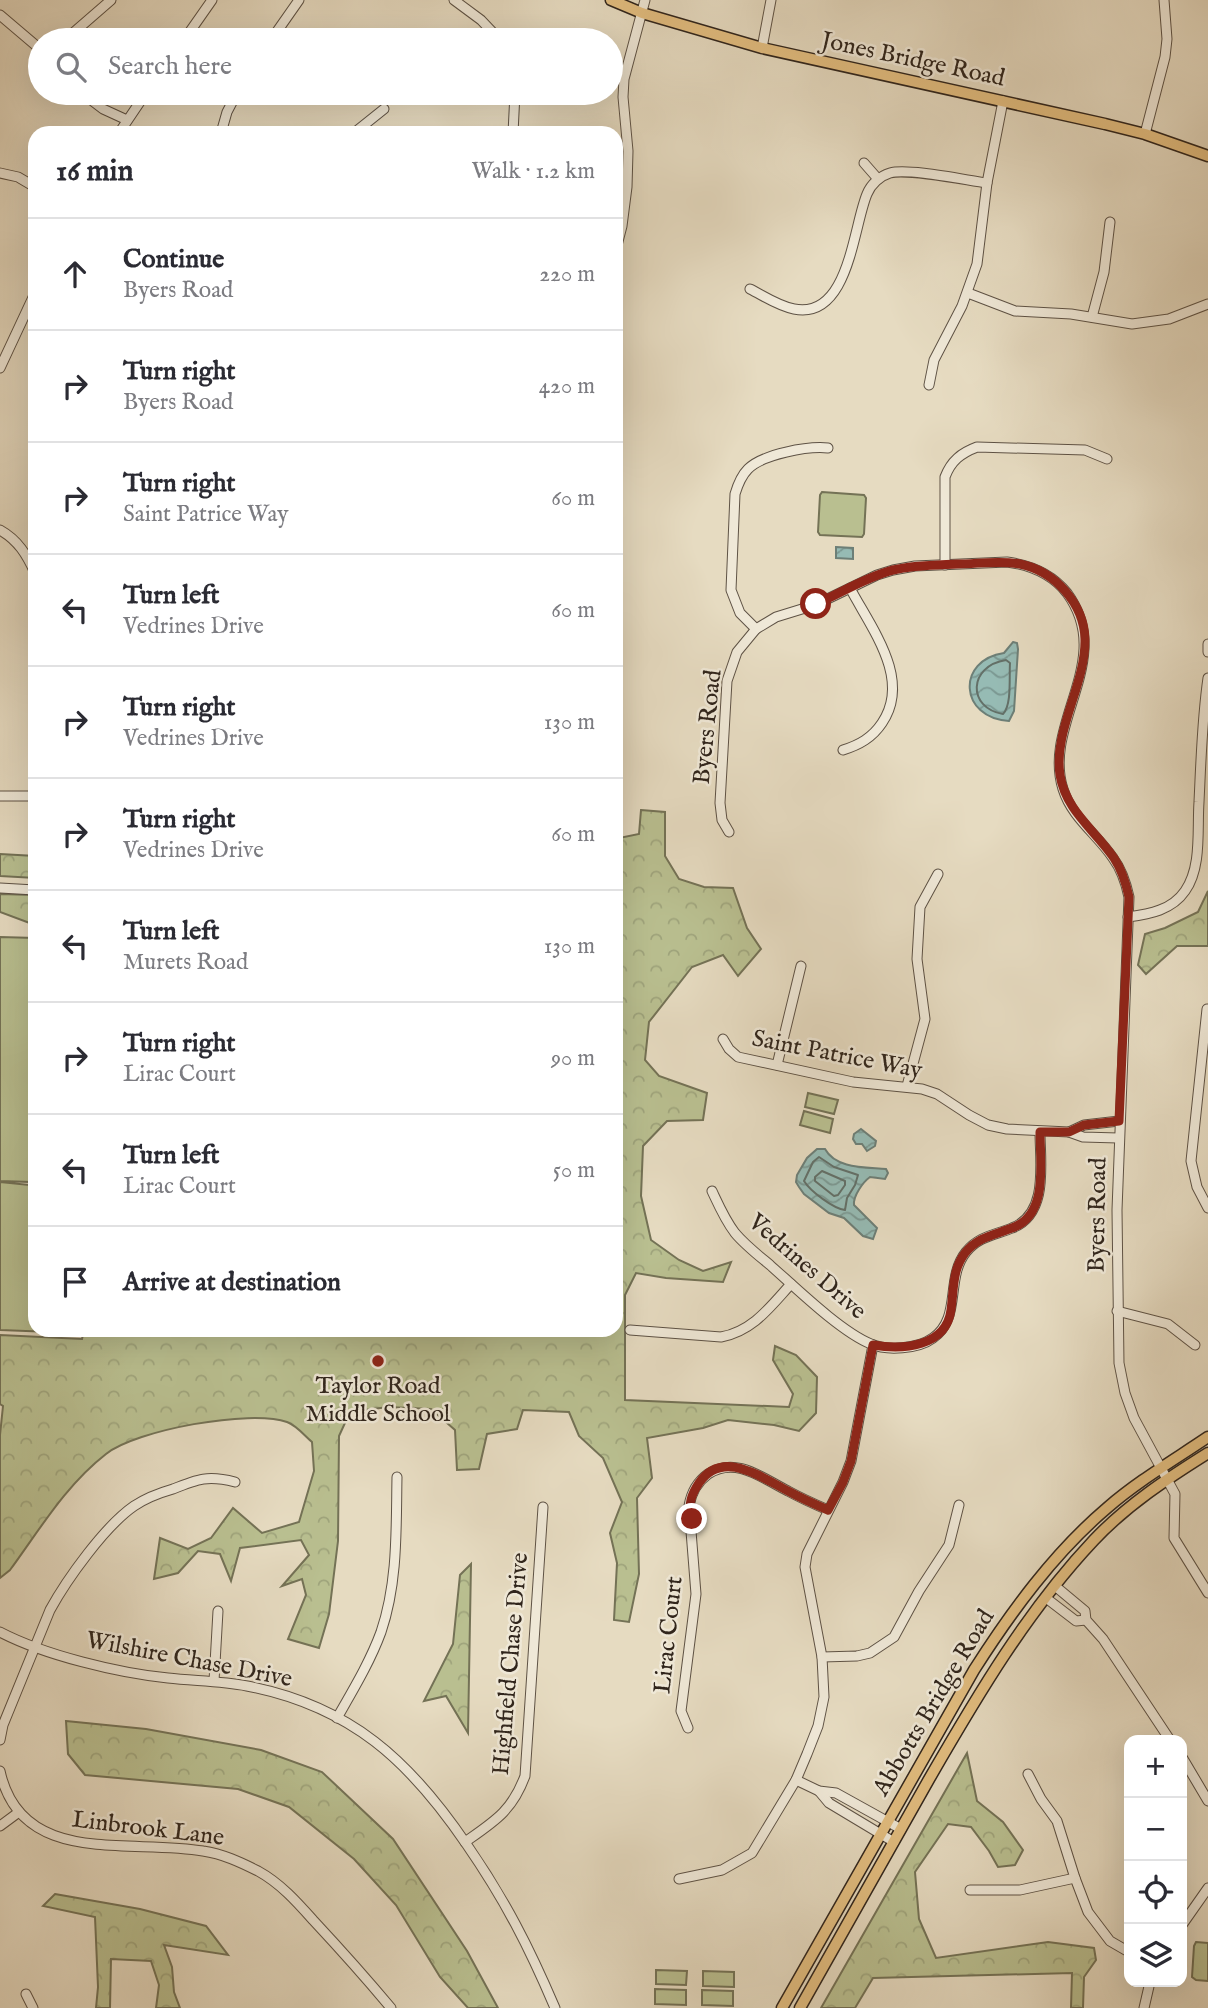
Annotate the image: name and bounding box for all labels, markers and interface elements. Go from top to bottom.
street label: Jones Bridge Road [815,25,1008,95]
search box [28,28,623,105]
icon: search [52,48,90,86]
text: Search here [108,50,232,83]
text: 16 min [56,153,134,191]
text: Walk · 1.2 km [471,157,595,186]
text: Continue [123,243,224,276]
icon: ahead [56,255,94,293]
text: 220 m [539,260,595,289]
text: Byers Road [123,276,233,305]
text: Turn right [123,355,236,388]
icon: right [56,367,94,405]
text: 420 m [539,372,595,401]
text: Byers Road [123,388,233,417]
text: Turn right [123,467,236,500]
icon: right [56,479,94,517]
text: 60 m [551,484,595,513]
text: Saint Patrice Way [123,500,288,529]
text: Turn left [123,579,220,612]
route start [800,588,831,619]
icon: left [56,591,94,629]
text: 60 m [551,596,595,625]
text: Vedrines Drive [123,612,264,641]
street label: Byers Road [687,668,729,786]
text: Turn right [123,691,236,724]
icon: right [56,703,94,741]
text: 130 m [544,708,595,737]
text: Vedrines Drive [123,724,264,753]
text: Turn right [123,803,236,836]
icon: right [56,815,94,853]
text: 60 m [551,820,595,849]
text: Vedrines Drive [123,836,264,865]
text: Turn left [123,915,220,948]
icon: left [56,927,94,965]
text: 130 m [544,932,595,961]
text: Murets Road [123,948,248,977]
street label: Saint Patrice Way [749,1023,925,1087]
text: Turn right [123,1027,236,1060]
icon: right [56,1039,94,1077]
text: 90 m [551,1044,595,1073]
text: Lirac Court [123,1060,236,1089]
text: Turn left [123,1139,220,1172]
icon: left [56,1151,94,1189]
text: 50 m [553,1156,595,1185]
street label: Byers Road [1081,1157,1115,1273]
text: Lirac Court [123,1172,236,1201]
street label: Vedrines Drive [741,1206,873,1327]
icon: arrive [56,1263,94,1301]
text: Arrive at destination [123,1266,341,1299]
marker: Taylor Road Middle School [370,1353,386,1369]
place label: Taylor Road Middle School [306,1371,451,1430]
route end [676,1503,707,1534]
street label: Highfield Chase Drive [486,1551,536,1777]
street label: Lirac Court [647,1575,691,1695]
street label: Abbotts Bridge Road [866,1604,1002,1803]
street label: Wilshire Chase Drive [83,1625,295,1695]
map controls [1124,1735,1187,1987]
button: + [1124,1735,1187,1798]
button: − [1124,1798,1187,1861]
street label: Linbrook Lane [70,1804,226,1854]
button: locate [1124,1861,1187,1924]
button: layers [1124,1924,1187,1987]

